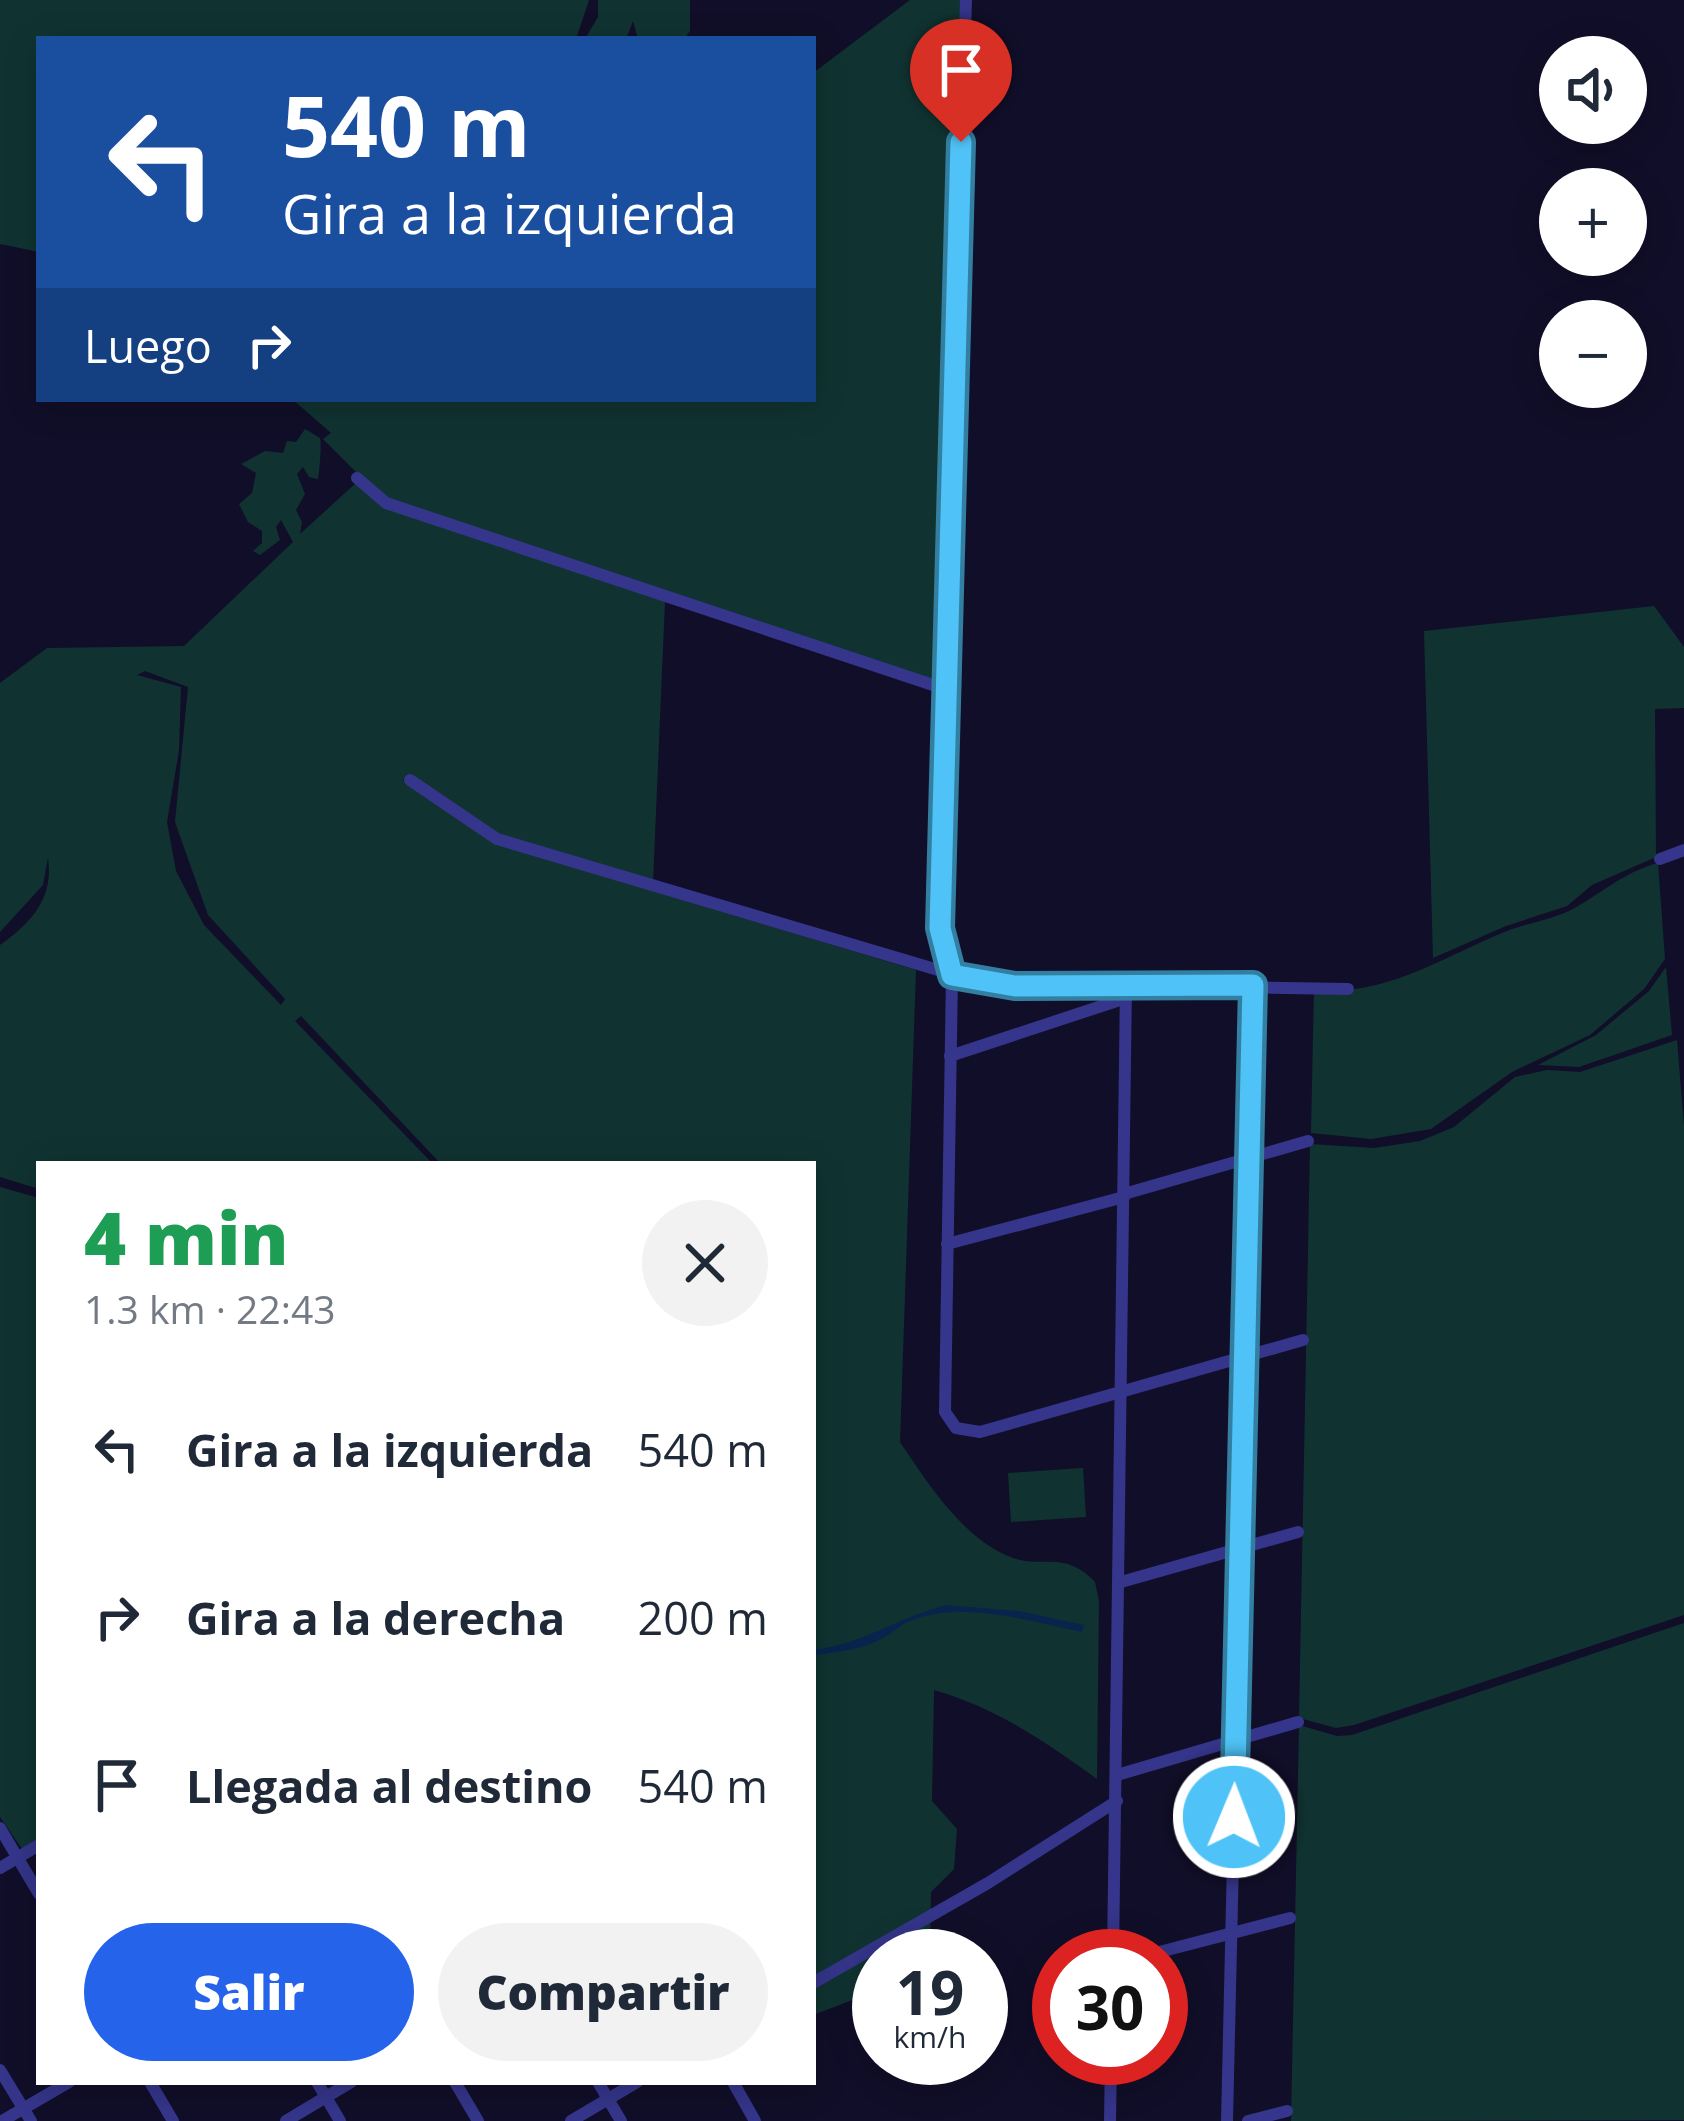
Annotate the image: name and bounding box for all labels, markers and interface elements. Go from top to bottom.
pin [910,19,1012,142]
map controls [1539,36,1647,408]
button: sound [1539,36,1647,144]
icon: arrive [928,37,994,103]
text: 540 m [282,67,530,182]
icon: left [84,84,240,240]
button: + [1539,168,1647,276]
text: Gira a la izquierda [282,176,737,250]
button: − [1539,300,1647,408]
icon: right [236,312,302,378]
text: Luego [84,315,212,376]
text: 4 min [84,1188,289,1286]
button: close [642,1200,768,1326]
text: 1.3 km · 22:43 [84,1282,336,1335]
icon: left [84,1416,150,1482]
text: Gira a la izquierda [186,1419,593,1480]
text: 540 m [637,1419,768,1480]
icon: right [84,1584,150,1650]
text: Gira a la derecha [186,1587,565,1648]
text: 200 m [637,1587,768,1648]
icon: arrive [84,1752,150,1818]
position arrow [1171,1754,1297,1880]
text: Llegada al destino [186,1755,592,1816]
text: 540 m [637,1755,768,1816]
button: Salir [84,1923,414,2061]
button: Compartir [438,1923,768,2061]
speed limit sign: 30 [1032,1929,1188,2085]
text: 19 [896,1951,964,2033]
text: km/h [894,2016,966,2057]

